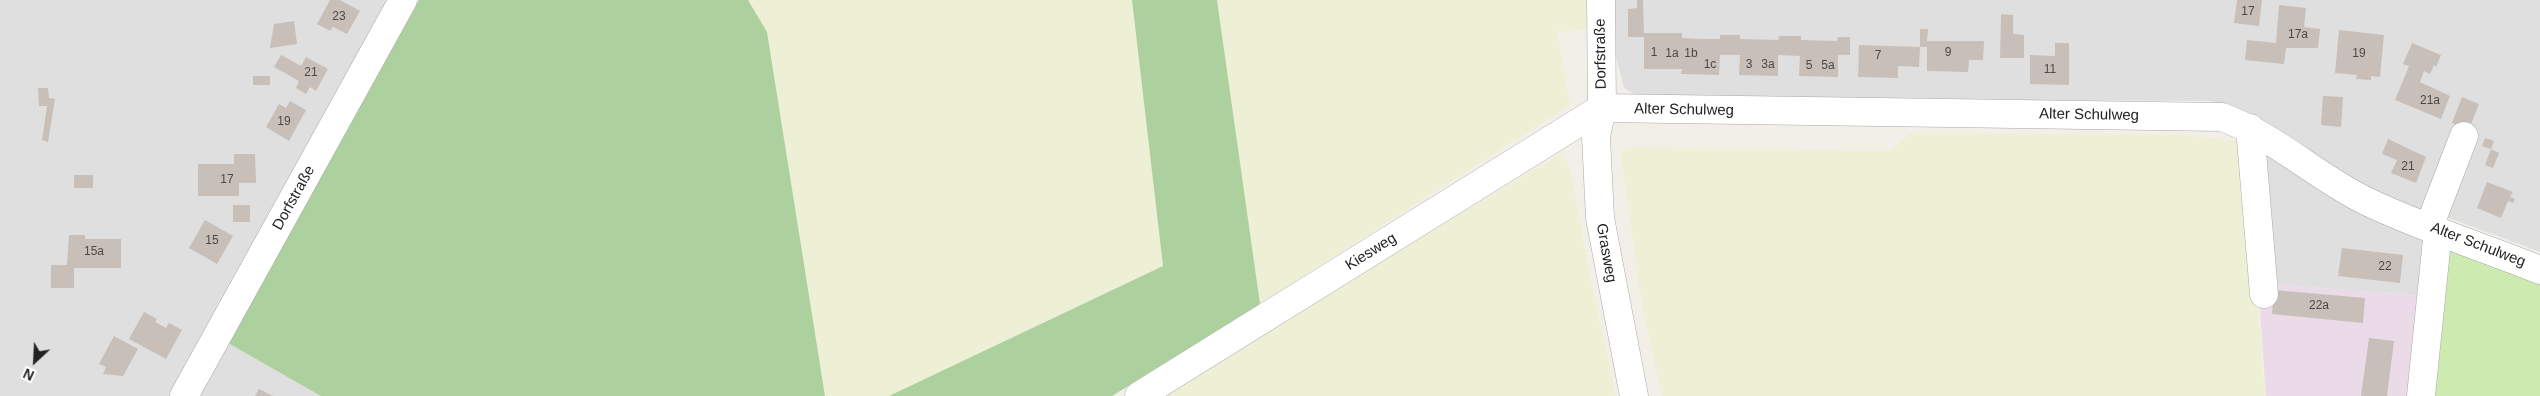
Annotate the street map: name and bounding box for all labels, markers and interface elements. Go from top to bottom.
house number: 17 [2241,5,2255,19]
house number: 23 [332,10,346,24]
street label: Dorfstraße [1591,18,1611,90]
house number: 17a [2288,28,2308,42]
house number: 1 [1651,46,1657,60]
house number: 9 [1945,46,1951,60]
house number: 1a [1665,47,1679,61]
house number: 1b [1684,47,1698,61]
house number: 19 [2352,47,2366,61]
house number: 7 [1875,49,1881,63]
house number: 1c [1704,58,1716,72]
house number: 3 [1746,58,1752,72]
house number: 3a [1761,58,1775,72]
house number: 5 [1806,59,1812,73]
house number: 5a [1821,59,1835,73]
house number: 11 [2044,63,2056,77]
house number: 21 [304,66,318,80]
house number: 21a [2420,94,2440,108]
street label: Alter Schulweg [1634,100,1734,120]
street label: Alter Schulweg [2039,105,2139,125]
house number: 19 [277,115,291,129]
house number: 21 [2401,160,2415,174]
street label: Dorfstraße [269,163,319,233]
house number: 17 [220,173,234,187]
street label: Alter Schulweg [2428,219,2528,271]
street label: Grasweg [1592,222,1620,284]
street label: Kiesweg [1342,229,1400,275]
house number: 15 [205,234,219,248]
house number: 15a [84,245,104,259]
house number: 22 [2378,260,2392,274]
house number: 22a [2309,299,2329,313]
north arrow [10,336,60,386]
text: N [21,365,37,384]

